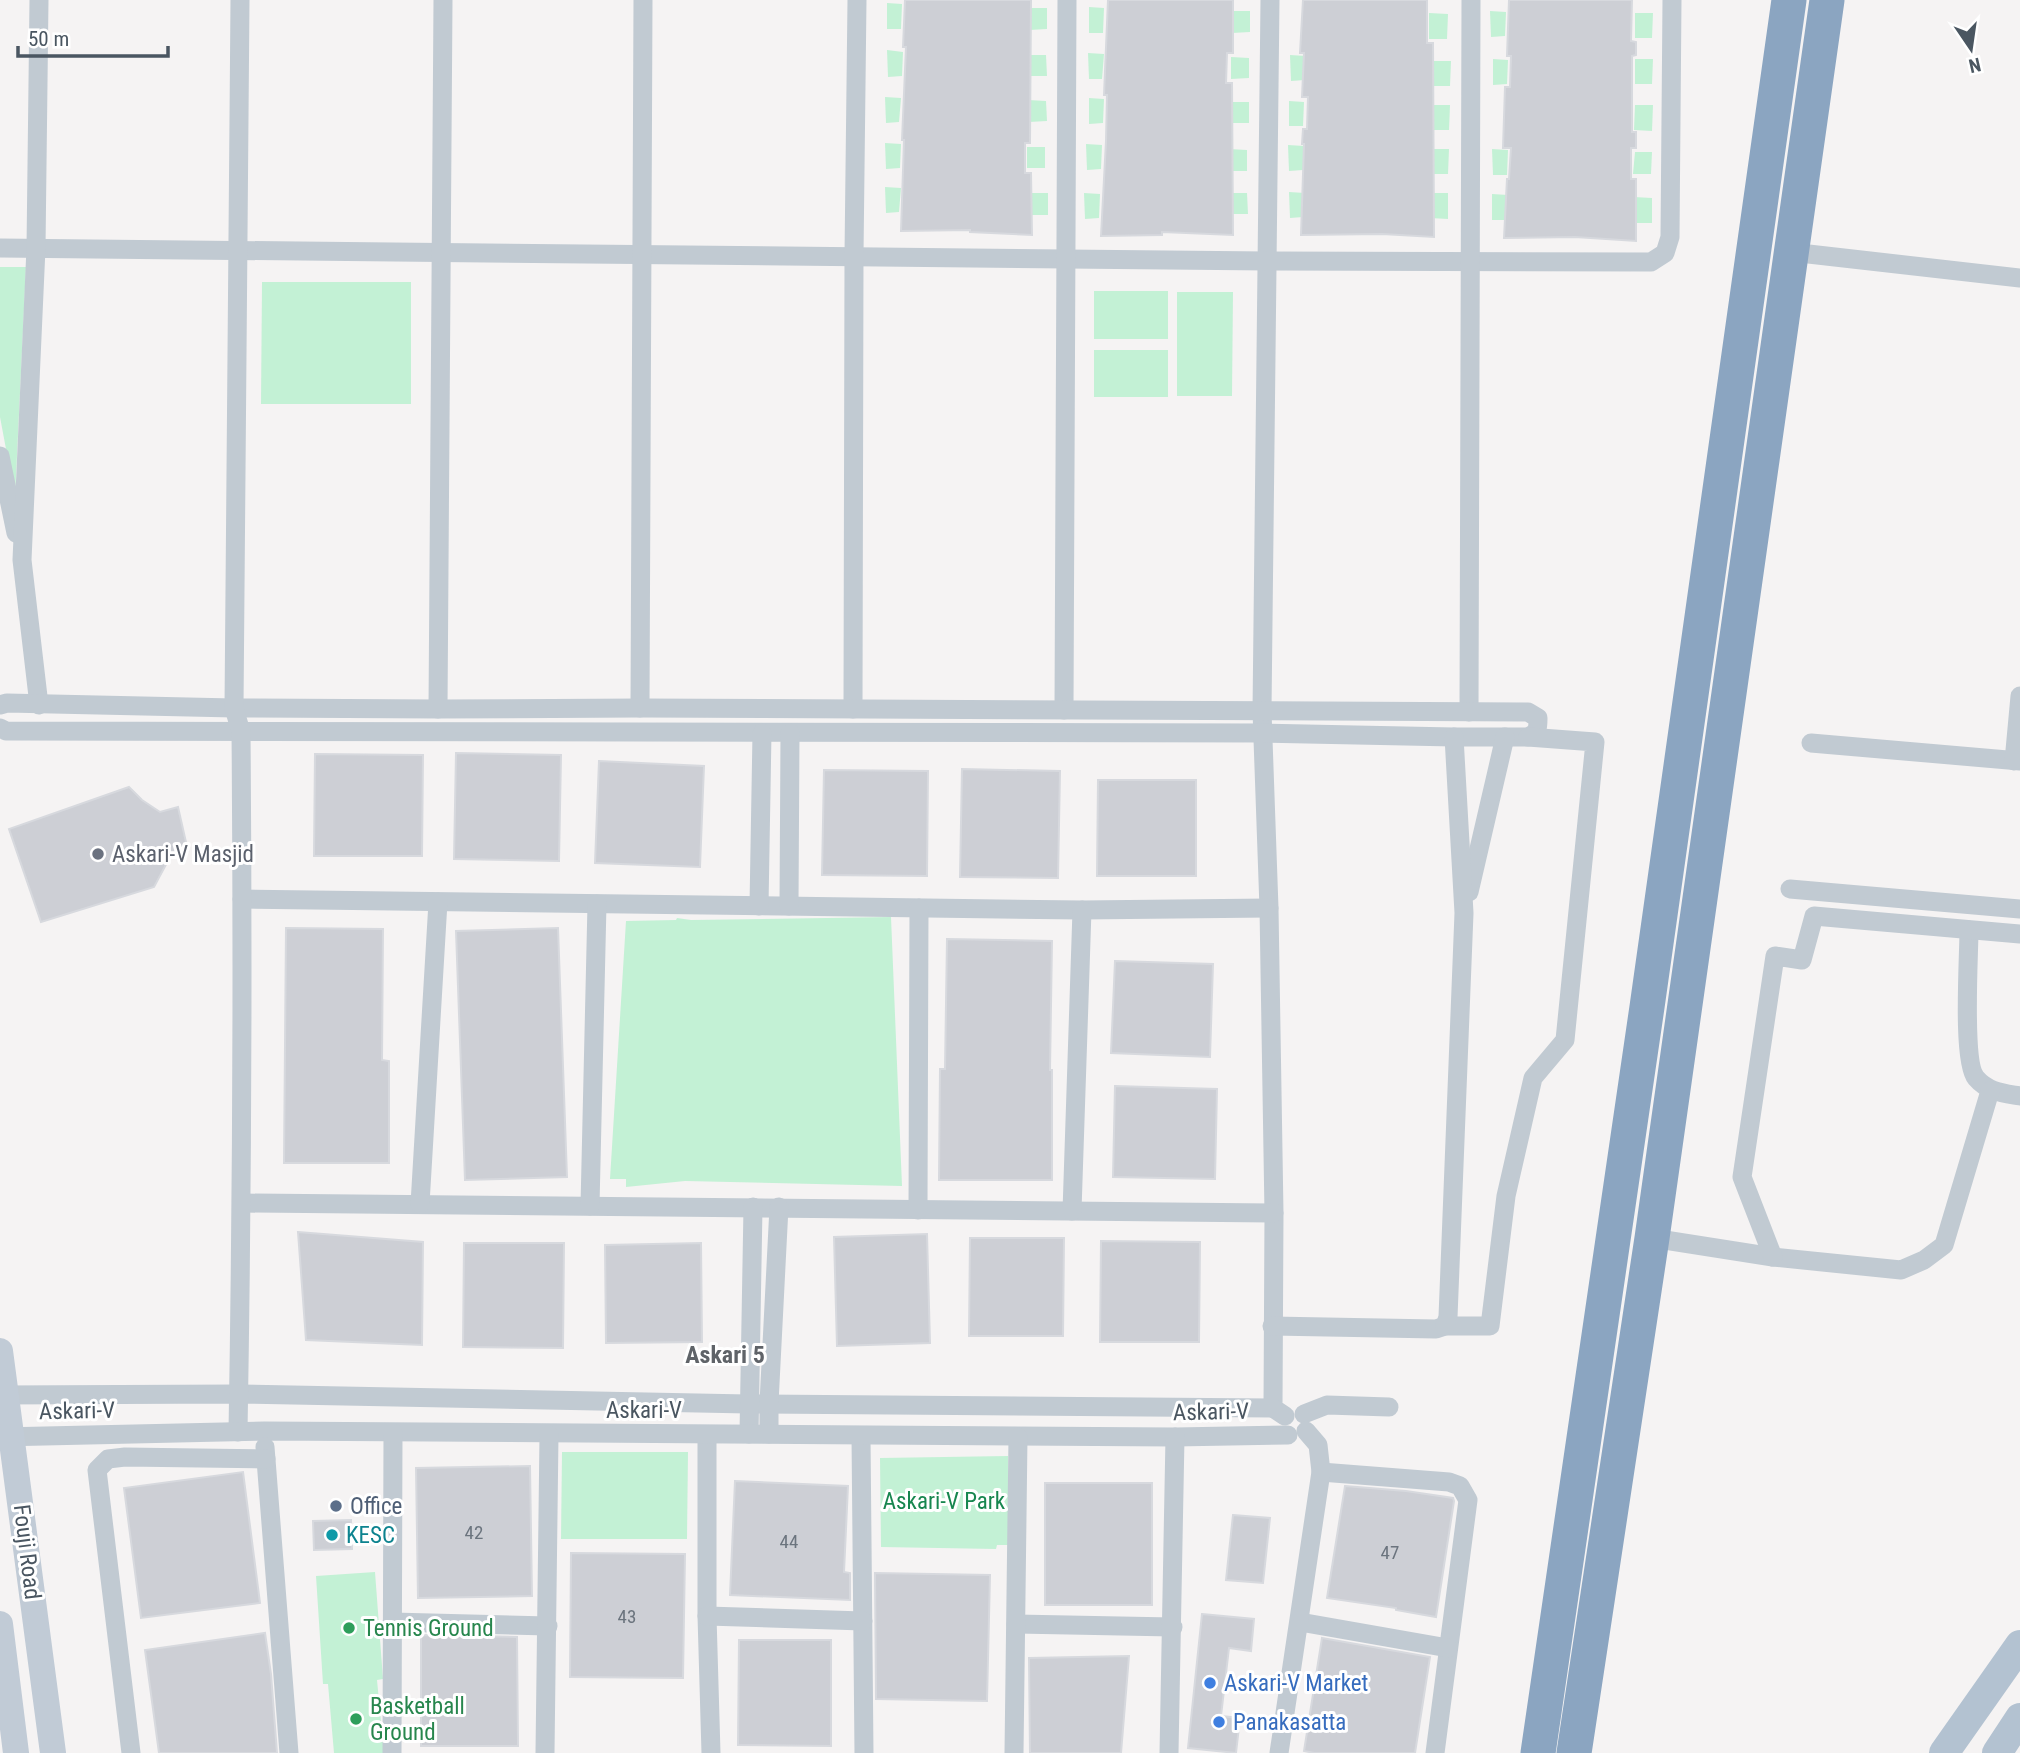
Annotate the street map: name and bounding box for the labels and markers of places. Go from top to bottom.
place label: Askari-V Masjid [112,841,254,868]
marker: Askari-V Masjid [90,846,106,862]
place label: Office [350,1493,402,1520]
marker: Office [328,1498,344,1514]
place label: KESC [346,1522,395,1549]
marker: KESC [324,1527,340,1543]
place label: Tennis Ground [363,1615,494,1642]
marker: Tennis Ground [341,1620,357,1636]
place label: Askari-V Market [1224,1670,1368,1697]
marker: Askari-V Market [1202,1675,1218,1691]
place label: Basketball Ground [370,1693,465,1746]
place label: Panakasatta [1233,1709,1346,1736]
marker: Basketball Ground [348,1711,364,1727]
marker: Panakasatta [1211,1714,1227,1730]

